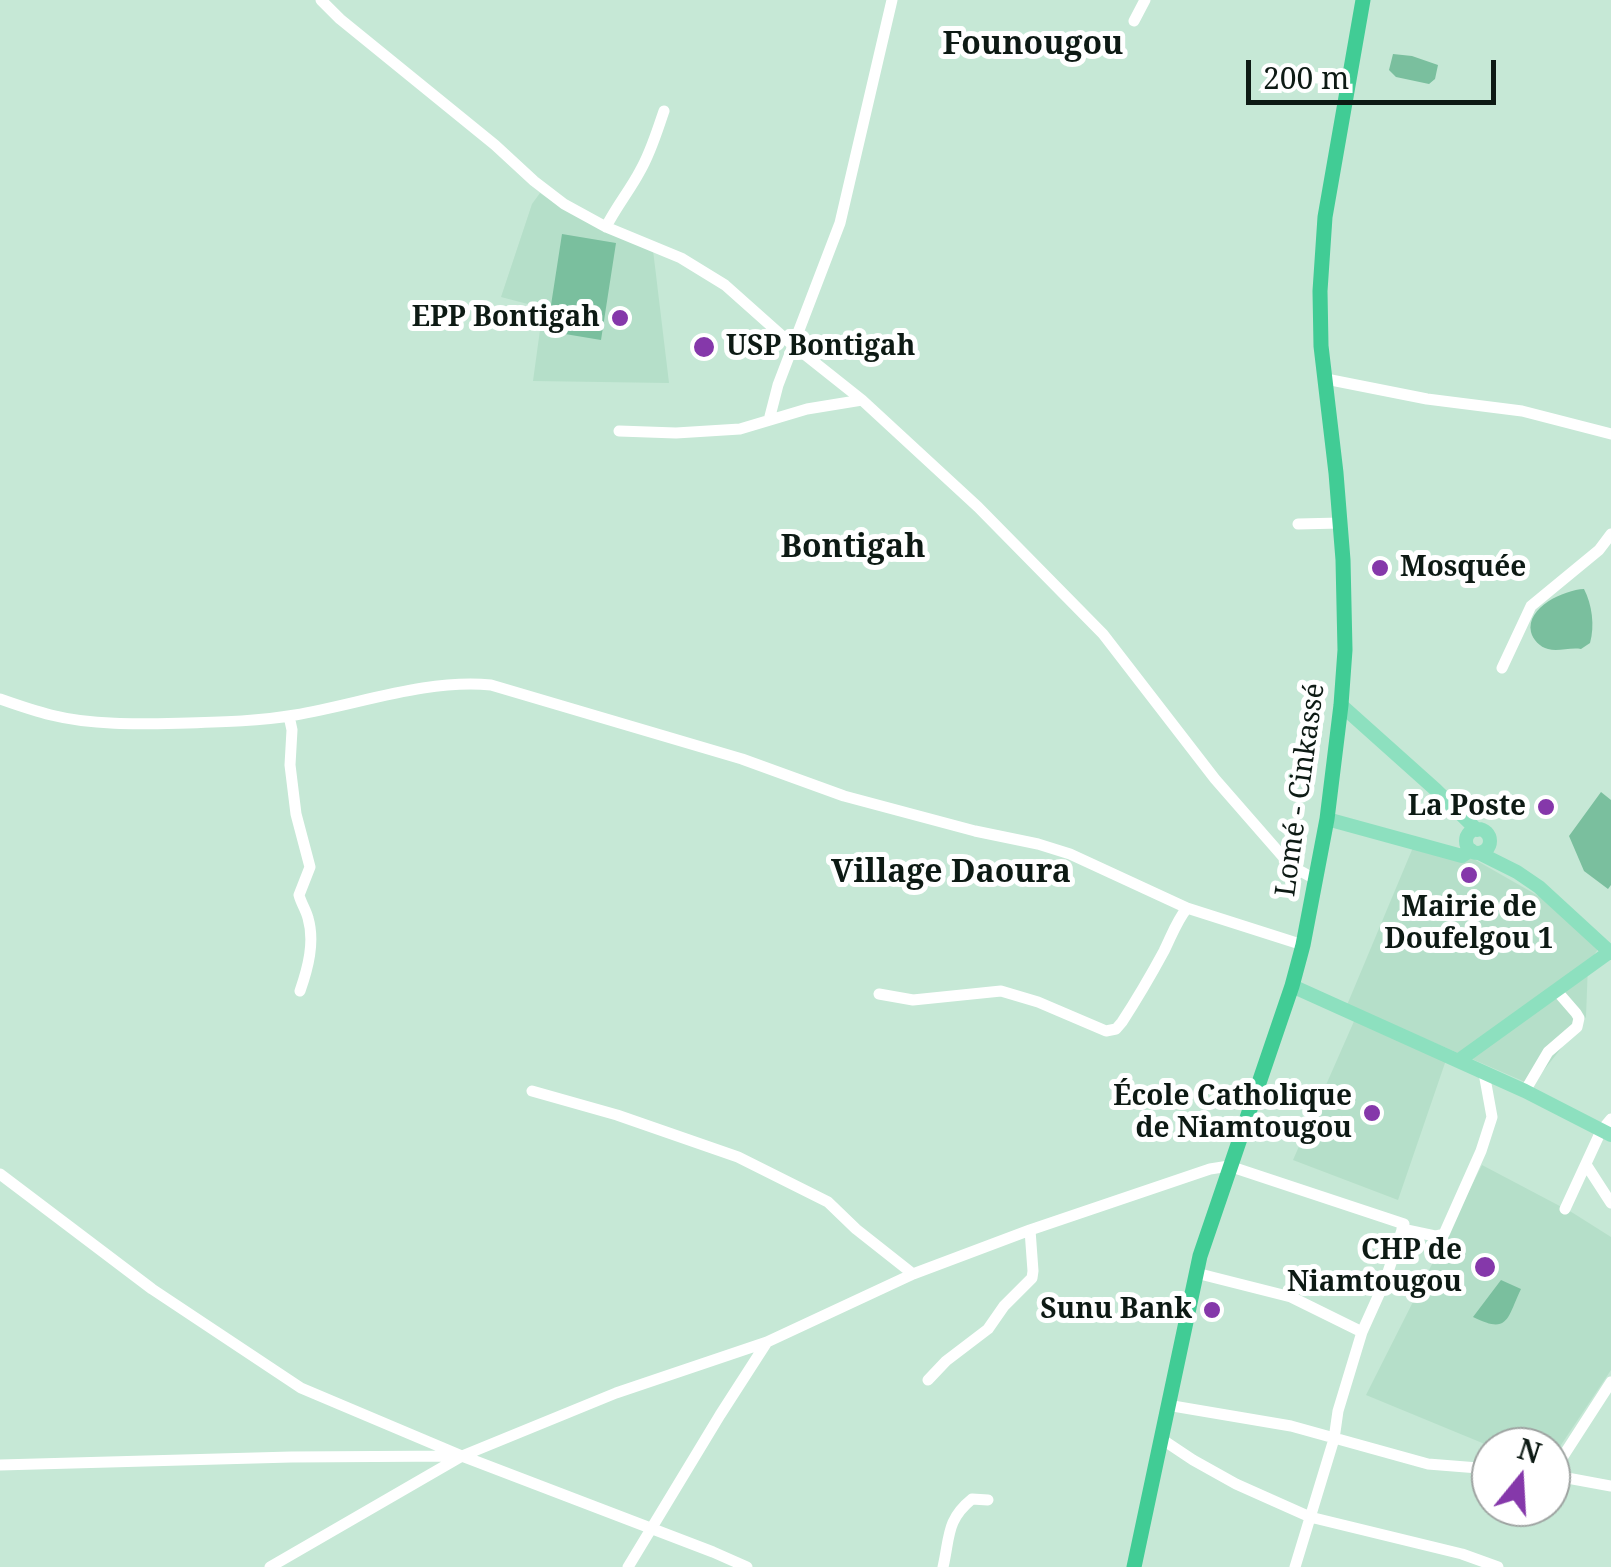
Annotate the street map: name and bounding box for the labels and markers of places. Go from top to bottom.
place label: EPP Bontigah [412,301,600,335]
marker: EPP Bontigah [609,307,631,329]
place label: USP Bontigah [726,330,915,364]
marker: USP Bontigah [691,334,717,360]
place label: Mosquée [1400,551,1526,585]
marker: Mosquée [1369,557,1391,579]
place label: La Poste [1408,790,1526,824]
marker: La Poste [1535,796,1557,818]
marker: Mairie de Doufelgou 1 [1458,864,1480,886]
place label: Mairie de Doufelgou 1 [1384,891,1554,957]
place label: École Catholique de Niamtougou [1113,1080,1352,1146]
marker: École Catholique de Niamtougou [1361,1102,1383,1124]
place label: CHP de Niamtougou [1287,1234,1462,1300]
marker: CHP de Niamtougou [1472,1254,1498,1280]
place label: Sunu Bank [1040,1293,1192,1327]
marker: Sunu Bank [1201,1299,1223,1321]

